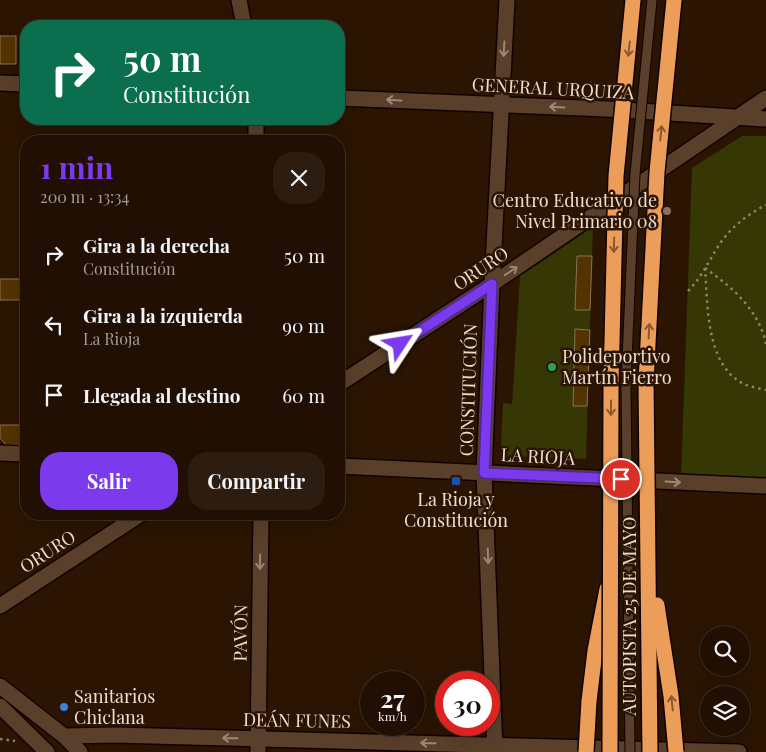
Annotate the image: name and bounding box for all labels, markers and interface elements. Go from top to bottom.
text: 50 m [123,34,201,81]
icon: right [40,40,105,105]
one-way arrow [500,40,509,56]
one-way arrow [624,40,633,56]
street label: GENERAL URQUIZA [471,72,636,104]
text: Constitución [123,79,250,109]
one-way arrow [387,95,403,105]
one-way arrow [549,103,565,112]
one-way arrow [656,126,666,142]
text: 1 min [40,147,114,187]
button: close [273,152,325,204]
text: 200 m · 13:34 [40,186,130,207]
place label: Centro Educativo de Nivel Primario 08 [493,188,657,233]
marker: Centro Educativo de Nivel Primario 08 [661,205,673,217]
text: Gira a la derecha [83,232,230,258]
one-way arrow [609,237,619,253]
icon: right [40,241,68,269]
street label: ORURO [448,241,513,295]
text: 50 m [284,242,325,268]
text: Constitución [83,258,176,279]
one-way arrow [504,266,518,276]
text: Gira a la izquierda [83,302,243,328]
icon: left [40,311,68,339]
text: 90 m [282,312,325,338]
position arrow [373,317,425,369]
street label: CONSTITUCIÓN [454,323,482,457]
one-way arrow [644,323,653,339]
text: La Rioja [83,328,140,349]
place label: Polideportivo Martín Fierro [562,344,672,389]
marker: Polideportivo Martín Fierro [546,361,558,373]
icon: arrive [40,381,68,409]
text: Llegada al destino [83,382,241,408]
text: 60 m [282,382,325,408]
one-way arrow [606,400,616,416]
street label: LA RIOJA [500,442,576,470]
button: Salir [40,452,178,510]
button: Compartir [188,452,325,510]
pin [600,458,642,500]
icon: arrive [607,465,635,493]
marker: La Rioja y Constitución [450,475,462,487]
one-way arrow [665,477,681,486]
place label: La Rioja y Constitución [404,487,508,532]
street label: AUTOPISTA 25 DE MAYO [617,517,641,716]
street label: ORURO [15,524,80,578]
one-way arrow [483,548,492,564]
one-way arrow [255,554,265,570]
street label: PAVÓN [228,604,253,662]
map controls [700,626,750,736]
button: search [700,626,750,676]
speed limit sign: 30 [435,671,500,736]
text: 27 [380,681,405,714]
place label: Sanitarios Chiclana [74,684,155,729]
button: layers [700,686,750,736]
one-way arrow [667,696,676,712]
marker: Sanitarios Chiclana [58,701,70,713]
street label: DEÁN FUNES [243,707,351,733]
text: km/h [378,708,407,724]
one-way arrow [222,733,238,743]
one-way arrow [420,738,436,748]

